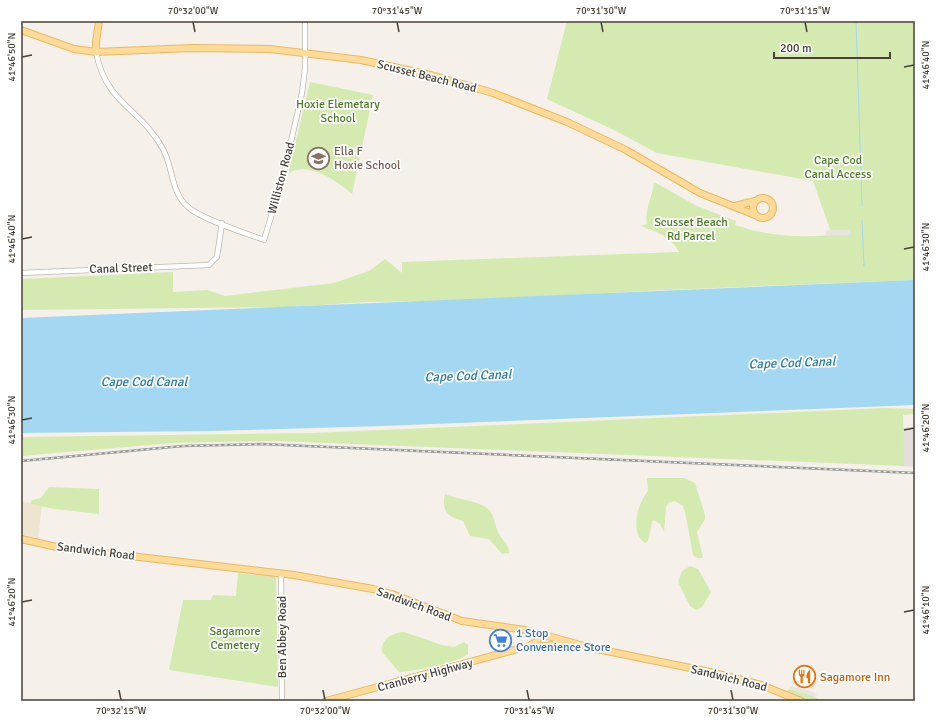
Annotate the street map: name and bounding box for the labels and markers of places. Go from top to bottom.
place label: Ella F Hoxie School [334,144,401,173]
school or university icon: Ella F Hoxie School [306,145,332,171]
place label: 1 Stop Convenience Store [516,626,611,655]
supermarket icon: 1 Stop Convenience Store [487,627,513,653]
restaurant icon: Sagamore Inn [791,664,817,690]
place label: Sagamore Inn [820,670,890,685]

